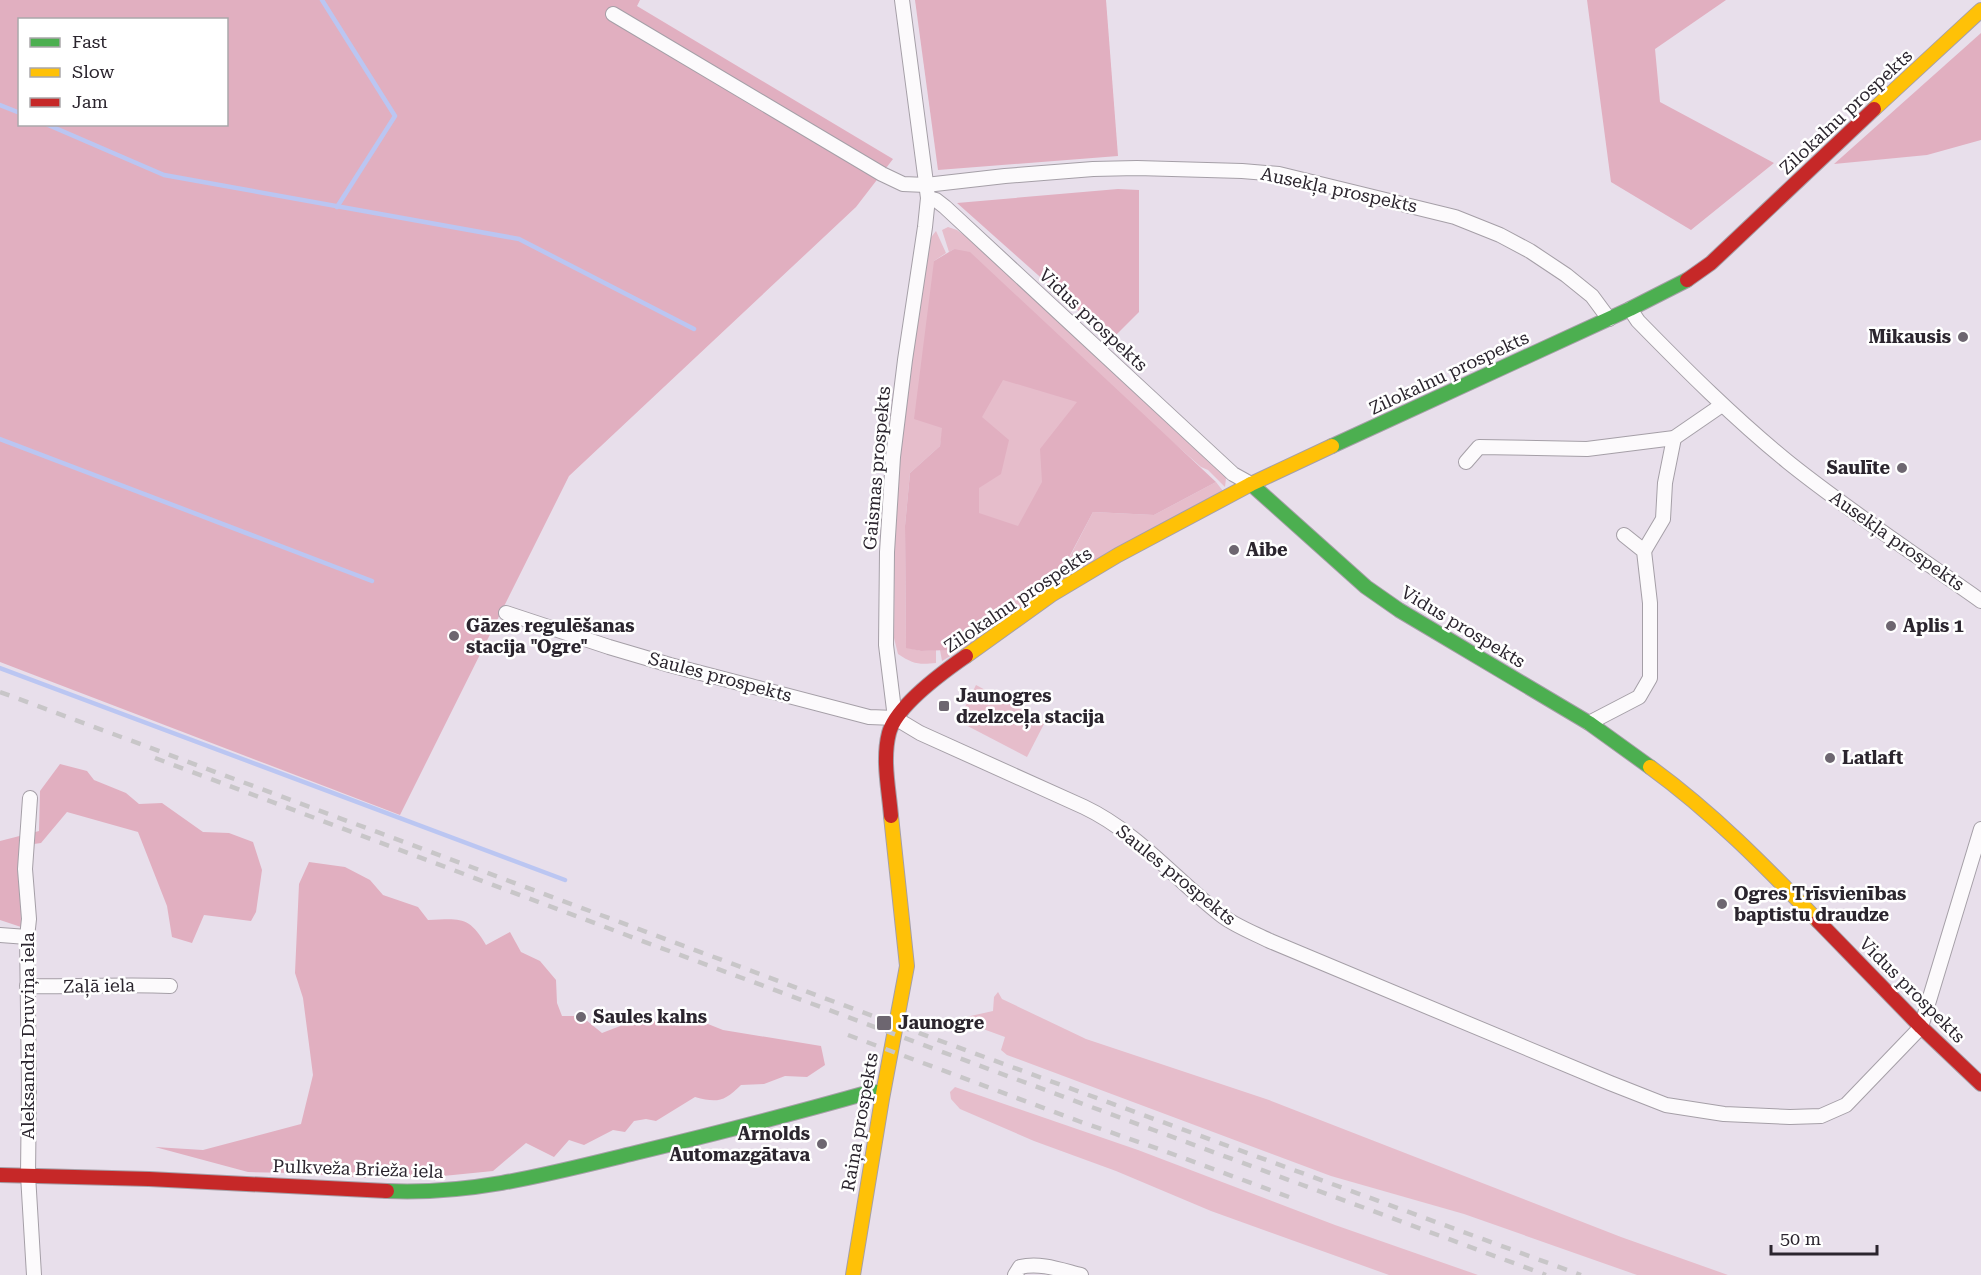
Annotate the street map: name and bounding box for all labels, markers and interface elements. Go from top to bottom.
legend [18,18,228,126]
text: Fast [72,31,107,52]
street label: Zilokalnu prospekts [1775,45,1916,178]
text: Slow [72,61,114,82]
text: Jam [72,91,108,112]
street label: Ausekļa prospekts [1259,163,1419,217]
street label: Vidus prospekts [1035,264,1152,375]
street label: Zilokalnu prospekts [1366,326,1532,419]
place label: Mikausis [1868,326,1951,347]
marker: Mikausis [1956,330,1970,344]
street label: Gaismas prospekts [859,385,894,551]
place label: Saulīte [1826,457,1890,478]
marker: Saulīte [1895,461,1909,475]
street label: Ausekļa prospekts [1825,486,1969,596]
place label: Aibe [1246,539,1288,560]
street label: Zilokalnu prospekts [940,542,1096,657]
marker: Aibe [1227,543,1241,557]
street label: Vidus prospekts [1397,581,1529,672]
place label: Gāzes regulēšanas stacija "Ogre" [466,615,635,657]
place label: Aplis 1 [1903,615,1964,636]
marker: Aplis 1 [1884,619,1898,633]
marker: Gāzes regulēšanas stacija "Ogre" [447,629,461,643]
street label: Saules prospekts [646,647,794,706]
place label: Jaunogres dzelzceļa stacija [956,685,1105,730]
marker: Jaunogres dzelzceļa stacija [937,699,951,713]
place label: Latlaft [1842,747,1903,768]
marker: Latlaft [1823,751,1837,765]
street label: Saules prospekts [1112,820,1240,929]
place label: Ogres Trīsvienības baptistu draudze [1734,883,1906,925]
marker: Ogres Trīsvienības baptistu draudze [1715,897,1729,911]
street label: Aleksandra Druviņa iela [17,932,39,1140]
street label: Vidus prospekts [1855,932,1970,1047]
street label: Zaļā iela [63,974,135,998]
place label: Saules kalns [593,1006,707,1027]
marker: Saules kalns [574,1010,588,1024]
place label: Jaunogre [898,1012,985,1033]
marker: Jaunogre [875,1014,893,1032]
street label: Raiņa prospekts [837,1051,883,1193]
place label: Arnolds Automazgātava [670,1123,810,1165]
marker: Arnolds Automazgātava [815,1137,829,1151]
street label: Pulkveža Brieža iela [272,1155,444,1182]
scale bar [1771,1218,1878,1256]
text: 50 m [1780,1228,1821,1249]

